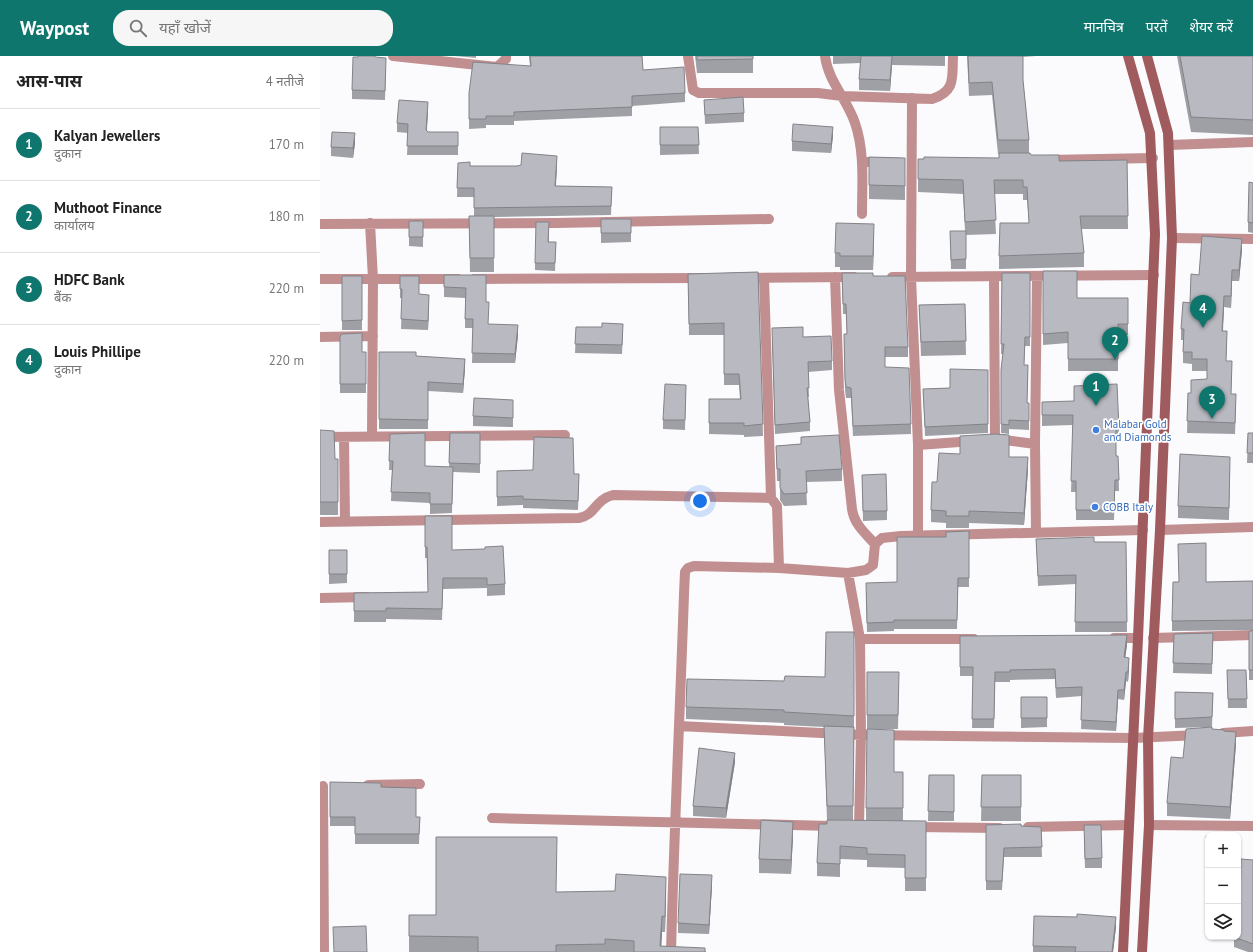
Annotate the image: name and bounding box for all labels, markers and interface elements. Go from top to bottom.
search box [113,10,393,46]
text: Waypost [20,16,89,40]
icon: search [127,17,149,39]
text: यहाँ खोजें [159,18,211,37]
text: मानचित्र [1084,18,1124,36]
text: परतें [1146,18,1167,36]
text: शेयर करें [1189,18,1233,36]
text: आस-पास [16,70,82,92]
text: 4 नतीजे [266,73,304,90]
text: Kalyan Jewellers [54,126,160,145]
text: 1 [25,136,33,153]
text: 170 m [269,136,304,153]
text: दुकान [54,145,81,162]
text: Muthoot Finance [54,198,162,217]
text: 2 [25,208,33,225]
text: 180 m [269,208,304,225]
text: कार्यालय [54,217,95,234]
text: HDFC Bank [54,270,125,289]
text: 3 [25,280,33,297]
text: 220 m [269,280,304,297]
text: बैंक [54,289,71,306]
pin: 4 [1190,295,1216,328]
pin: 2 [1102,327,1128,360]
text: Louis Phillipe [54,342,141,361]
text: 4 [25,352,33,369]
text: 220 m [269,352,304,369]
text: दुकान [54,361,81,378]
pin: 1 [1083,373,1109,406]
pin: 3 [1199,386,1225,419]
place label: Malabar Gold and Diamonds [1104,417,1172,444]
marker: Malabar Gold and Diamonds [1091,425,1101,435]
your location [690,491,710,511]
place label: COBB Italy [1103,500,1154,514]
marker: COBB Italy [1090,502,1100,512]
map controls [1205,832,1241,940]
button: + [1205,832,1241,868]
button: − [1205,868,1241,904]
button: layers [1205,904,1241,940]

